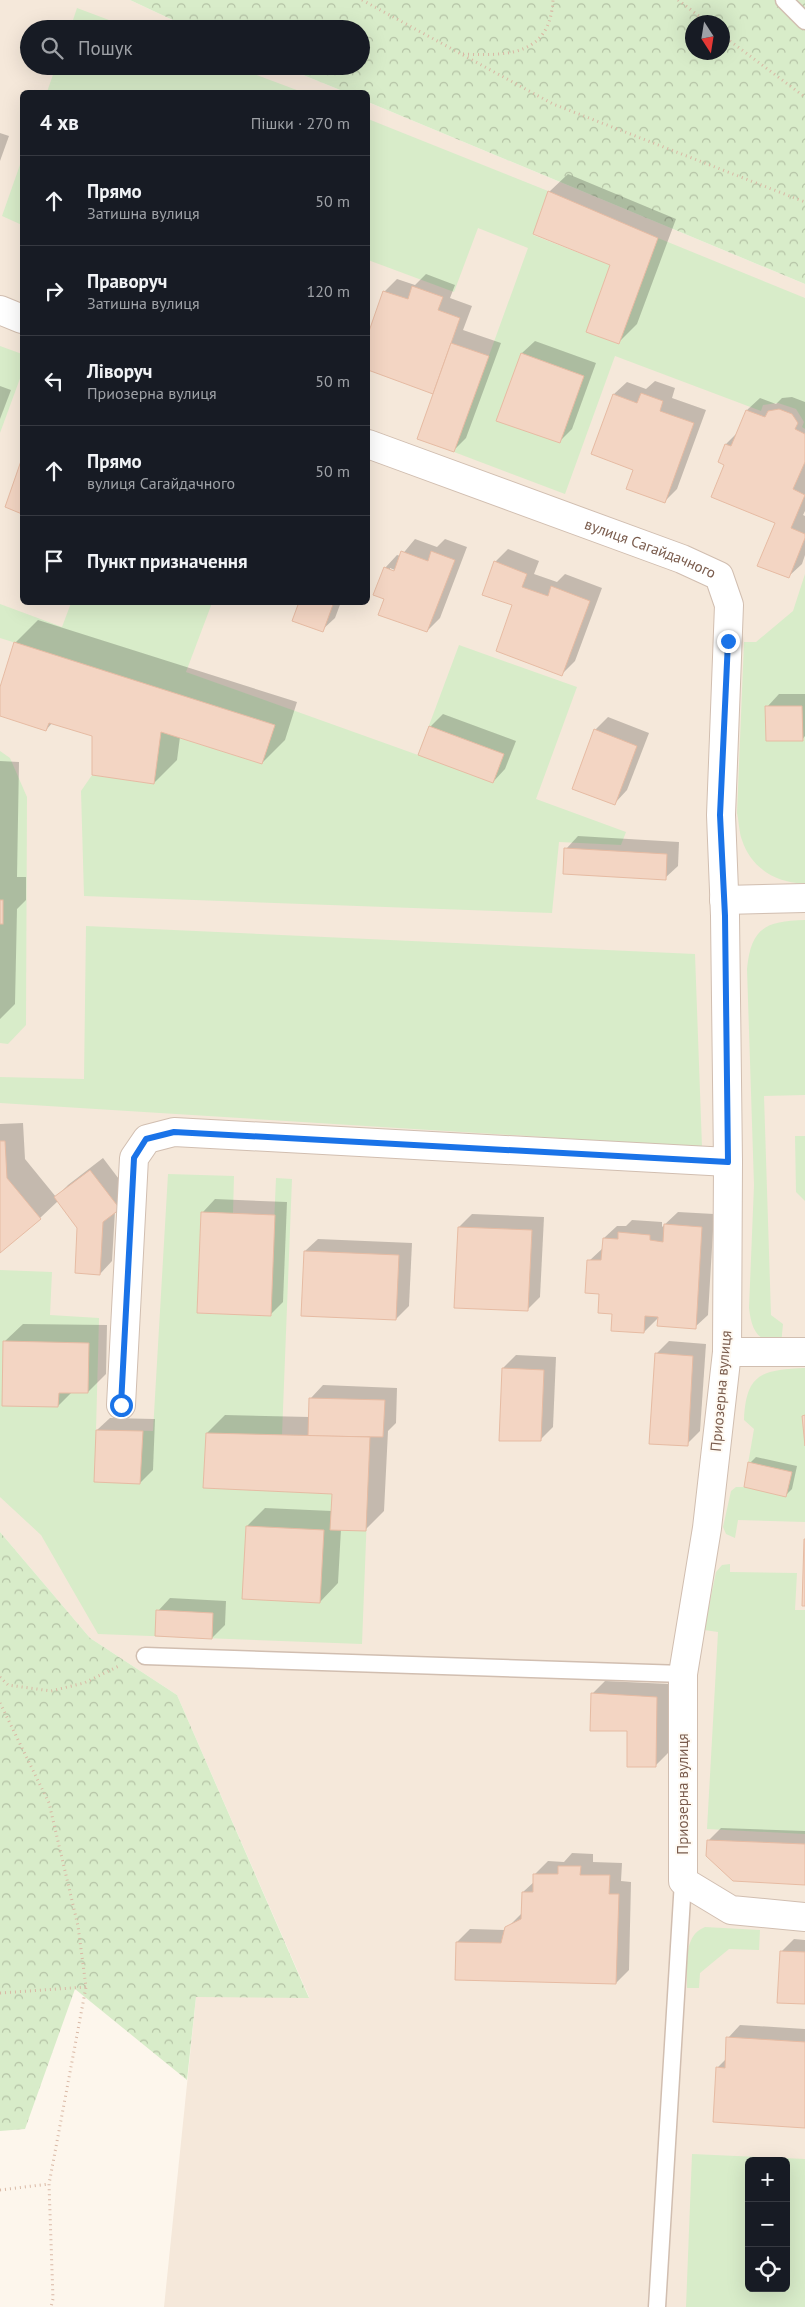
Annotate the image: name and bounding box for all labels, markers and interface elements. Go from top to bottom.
north arrow [685,15,730,60]
search box [20,20,370,75]
icon: search [38,34,66,62]
text: Пошук [78,36,133,60]
text: 4 хв [40,109,79,136]
text: Пішки · 270 m [251,113,350,133]
text: Прямо [87,179,142,203]
icon: ahead [40,187,68,215]
text: 50 m [315,191,350,211]
text: Затишна вулиця [87,203,200,223]
text: Праворуч [87,269,167,293]
icon: right [40,277,68,305]
text: 120 m [307,281,350,301]
text: Затишна вулиця [87,293,200,313]
text: Ліворуч [87,359,152,383]
icon: left [40,367,68,395]
text: 50 m [315,371,350,391]
text: Приозерна вулиця [87,383,217,403]
text: Прямо [87,449,142,473]
icon: ahead [40,457,68,485]
text: 50 m [315,461,350,481]
text: вулиця Сагайдачного [87,473,235,493]
street label: вулиця Сагайдачного [582,514,719,582]
icon: arrive [40,547,68,575]
text: Пункт призначення [87,549,248,573]
route end [717,630,740,653]
street label: Приозерна вулиця [706,1330,735,1452]
route start [110,1394,133,1417]
street label: Приозерна вулиця [673,1733,692,1855]
map controls [745,2157,790,2292]
button: + [745,2157,790,2202]
button: − [745,2202,790,2247]
button: locate [745,2247,790,2292]

